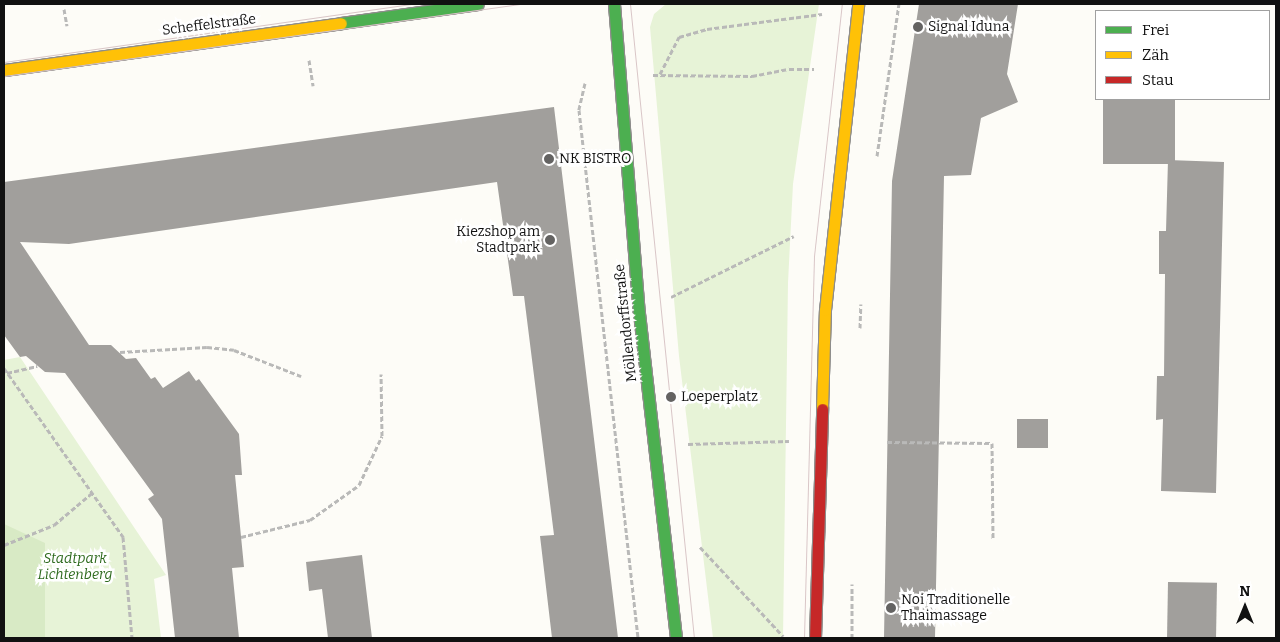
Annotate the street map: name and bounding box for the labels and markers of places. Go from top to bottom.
place label: Signal Iduna [928,19,1009,35]
marker: Signal Iduna [912,21,924,33]
place label: NK BISTRO [559,151,631,167]
marker: NK BISTRO [543,153,555,165]
place label: Kiezshop am Stadtpark [456,224,540,256]
marker: Kiezshop am Stadtpark [544,234,556,246]
place label: Loeperplatz [681,389,758,405]
marker: Loeperplatz [665,391,677,403]
place label: Noi Traditionelle Thaimassage [901,592,1010,624]
marker: Noi Traditionelle Thaimassage [885,602,897,614]

